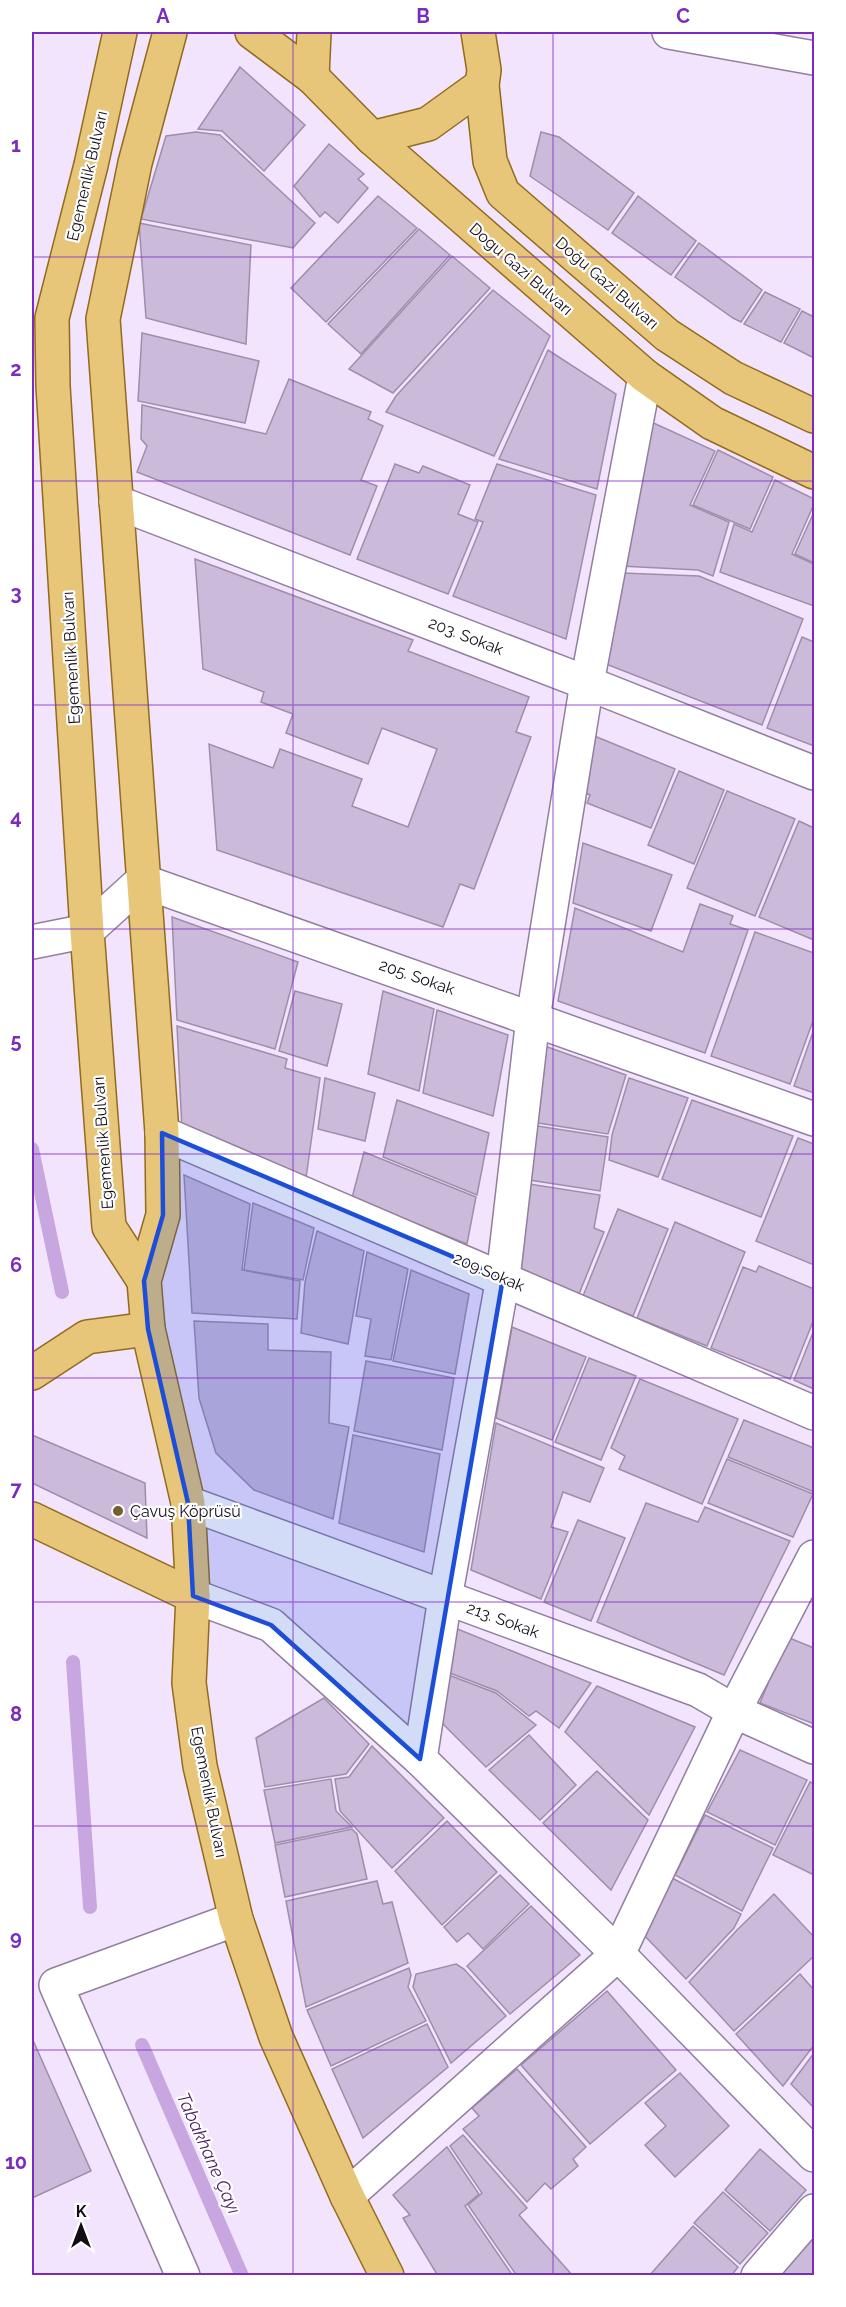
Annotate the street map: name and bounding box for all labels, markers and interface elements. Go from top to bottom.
text: A [156,4,170,28]
text: B [416,4,430,28]
text: C [676,4,690,28]
street label: Egemenlik Bulvarı [63,109,111,243]
text: 1 [11,133,21,157]
street label: Dogu Gazi Bulvarı [466,219,576,319]
street label: Doğu Gazi Bulvarı [552,233,662,333]
text: 2 [10,357,22,381]
text: 3 [10,581,22,605]
street label: Egemenlik Bulvarı [58,591,84,725]
street label: 203. Sokak [426,613,507,659]
text: 4 [10,805,22,829]
street label: 205. Sokak [377,955,458,999]
text: 5 [10,1029,22,1053]
street label: Egemenlik Bulvarı [89,1076,117,1210]
street label: 209.Sokak [451,1249,528,1296]
text: 6 [10,1253,22,1277]
text: 7 [10,1477,22,1501]
place label: Çavuş Köprüsü [130,1502,241,1521]
marker: Çavuş Köprüsü [111,1504,125,1518]
street label: 213. Sokak [464,1598,542,1642]
text: 8 [10,1702,22,1726]
street label: Egemenlik Bulvarı [187,1725,231,1859]
text: 9 [10,1926,22,1950]
water label: Tabakhane Çayı [173,2089,245,2217]
text: 10 [5,2150,27,2174]
north arrow [51,2196,111,2256]
text: K [76,2202,87,2221]

